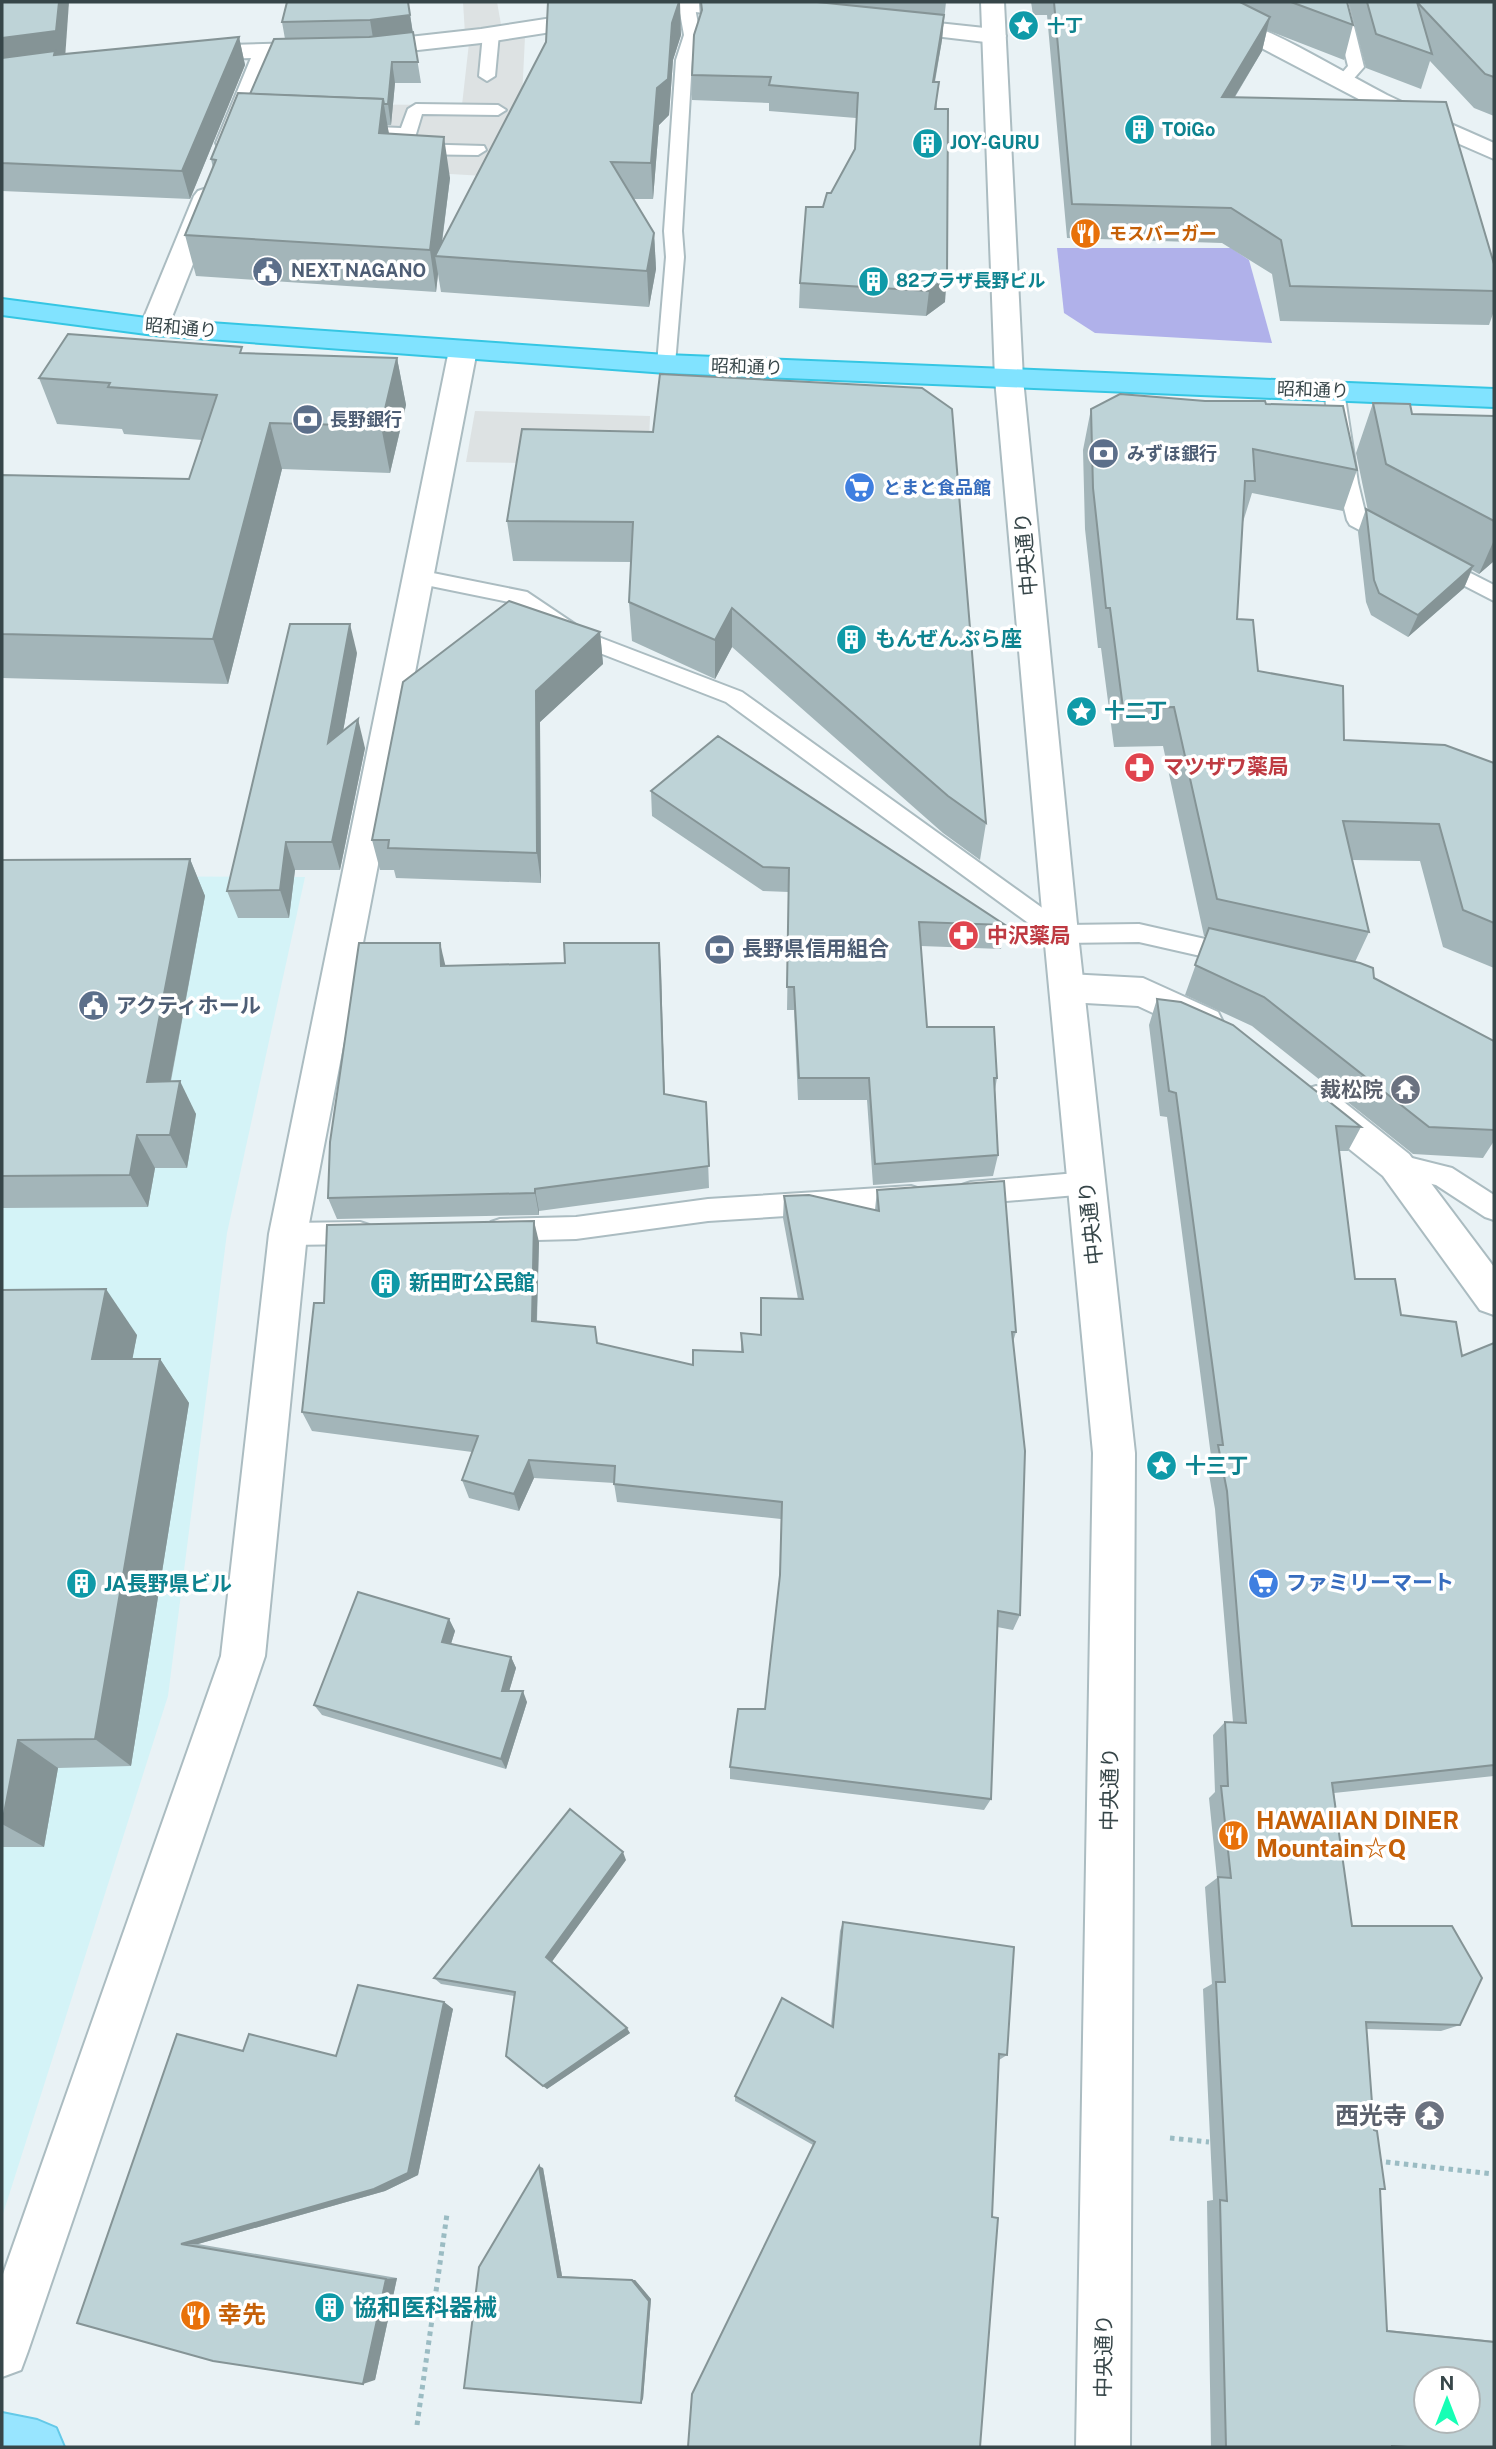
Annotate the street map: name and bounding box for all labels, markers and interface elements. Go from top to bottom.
place icon: 十丁 [1007,9,1041,43]
place label: 十丁 [1047,15,1083,36]
building icon: TOiGo [1122,113,1156,147]
place label: TOiGo [1162,119,1215,140]
building icon: JOY-GURU [910,126,944,160]
place label: JOY-GURU [950,132,1040,153]
restaurant icon: モスバーガー [1069,217,1103,251]
place label: モスバーガー [1109,223,1217,244]
public building icon: NEXT NAGANO [251,254,285,288]
place label: NEXT NAGANO [291,260,426,281]
building icon: 82プラザ長野ビル [856,264,890,298]
place label: 82プラザ長野ビル [896,270,1046,291]
street label: 昭和通り [144,314,218,341]
street label: 昭和通り [711,355,783,378]
street label: 昭和通り [1277,378,1349,401]
bank icon: 長野銀行 [290,403,324,437]
place label: 長野銀行 [330,409,402,430]
bank icon: みずほ銀行 [1087,437,1121,471]
place label: みずほ銀行 [1127,443,1217,464]
supermarket icon: とまと食品館 [843,471,877,505]
place label: とまと食品館 [883,477,991,498]
street label: 中央通り [1009,511,1042,597]
building icon: もんぜんぷら座 [835,622,869,656]
place label: もんぜんぷら座 [875,626,1022,651]
place icon: 十二丁 [1064,694,1098,728]
place label: 十二丁 [1104,698,1167,723]
pharmacy icon: マツザワ薬局 [1123,750,1157,784]
place label: マツザワ薬局 [1163,754,1289,779]
pharmacy icon: 中沢薬局 [947,919,981,953]
place label: 中沢薬局 [987,923,1071,948]
bank icon: 長野県信用組合 [702,932,736,966]
place label: 長野県信用組合 [742,936,889,961]
public building icon: アクティホール [76,989,110,1023]
place label: アクティホール [116,993,261,1018]
temple icon: 裁松院 [1389,1073,1423,1107]
place label: 裁松院 [1320,1077,1383,1102]
street label: 中央通り [1074,1180,1107,1266]
building icon: 新田町公民館 [369,1266,403,1300]
place label: 新田町公民館 [409,1270,535,1295]
place icon: 十三丁 [1145,1449,1179,1483]
place label: 十三丁 [1185,1453,1248,1478]
supermarket icon: ファミリーマート [1246,1566,1280,1600]
building icon: JA長野県ビル [64,1567,98,1601]
place label: ファミリーマート [1286,1570,1454,1595]
place label: JA長野県ビル [104,1571,232,1596]
street label: 中央通り [1096,1747,1123,1831]
place label: HAWAIIAN DINER Mountain☆Q [1256,1806,1459,1862]
restaurant icon: HAWAIIAN DINER Mountain☆Q [1216,1818,1250,1852]
temple icon: 西光寺 [1413,2099,1447,2133]
place label: 西光寺 [1335,2101,1407,2129]
building icon: 協和医科器械 [313,2291,347,2325]
place label: 協和医科器械 [353,2293,497,2321]
restaurant icon: 幸先 [178,2298,212,2332]
place label: 幸先 [218,2300,266,2328]
street label: 中央通り [1090,2314,1117,2398]
north arrow [1412,2365,1482,2435]
text: N [1440,2372,1454,2394]

